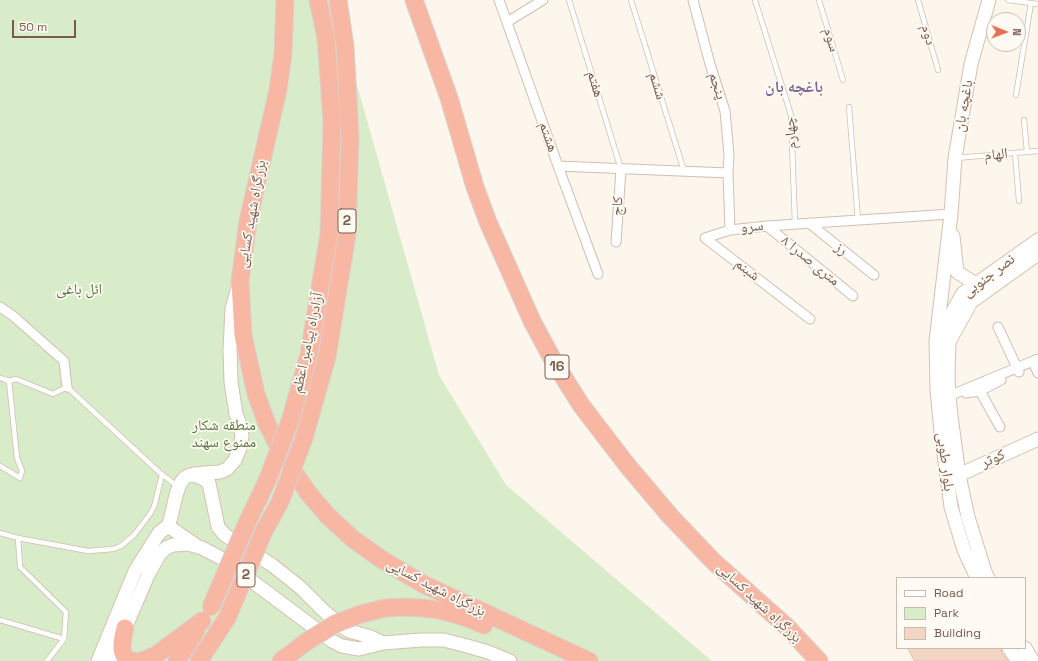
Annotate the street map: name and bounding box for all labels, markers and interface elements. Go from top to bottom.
scale bar [14,12,78,38]
north arrow [986,12,1026,52]
text: 50 m [19,19,47,35]
street label: دوم [917,23,939,47]
street label: سوم [819,26,843,54]
text: N [1010,28,1024,36]
street label: هفتم [582,69,608,99]
street label: ششم [644,70,670,102]
street label: پنجم [704,70,730,102]
district label: باغچه بان [765,78,823,98]
street label: باغچه بان [951,78,977,134]
street label: چهارم [781,116,801,150]
street label: هشتم [534,119,562,155]
street label: الهام [983,145,1009,165]
street label: بزرگراه شهید کسایی [234,159,270,269]
street label: کاج [609,196,627,216]
road number: 2 [338,209,356,233]
street label: سرو [740,217,764,237]
street label: ۸ متری صدرا [777,232,843,290]
street label: رز [831,238,851,260]
street label: نصر جنوبی [959,250,1019,302]
street label: شبنم [731,255,763,285]
park label: ائل باغی [56,281,102,299]
street label: آزادراه پیامبر اعظم [289,291,327,395]
road number: 16 [545,355,569,379]
park label: منطقه شکار ممنوع سهند [192,417,256,452]
street label: بلوار طوبی [932,431,958,493]
street label: کوثر [978,446,1008,472]
street label: بزرگراه شهید کسایی [383,555,489,621]
street label: بزرگراه شهید کسایی [713,559,805,647]
road number: 2 [237,563,255,587]
legend [896,577,1026,649]
text: Road [934,585,963,601]
text: Park [934,605,959,621]
text: Building [934,625,981,641]

